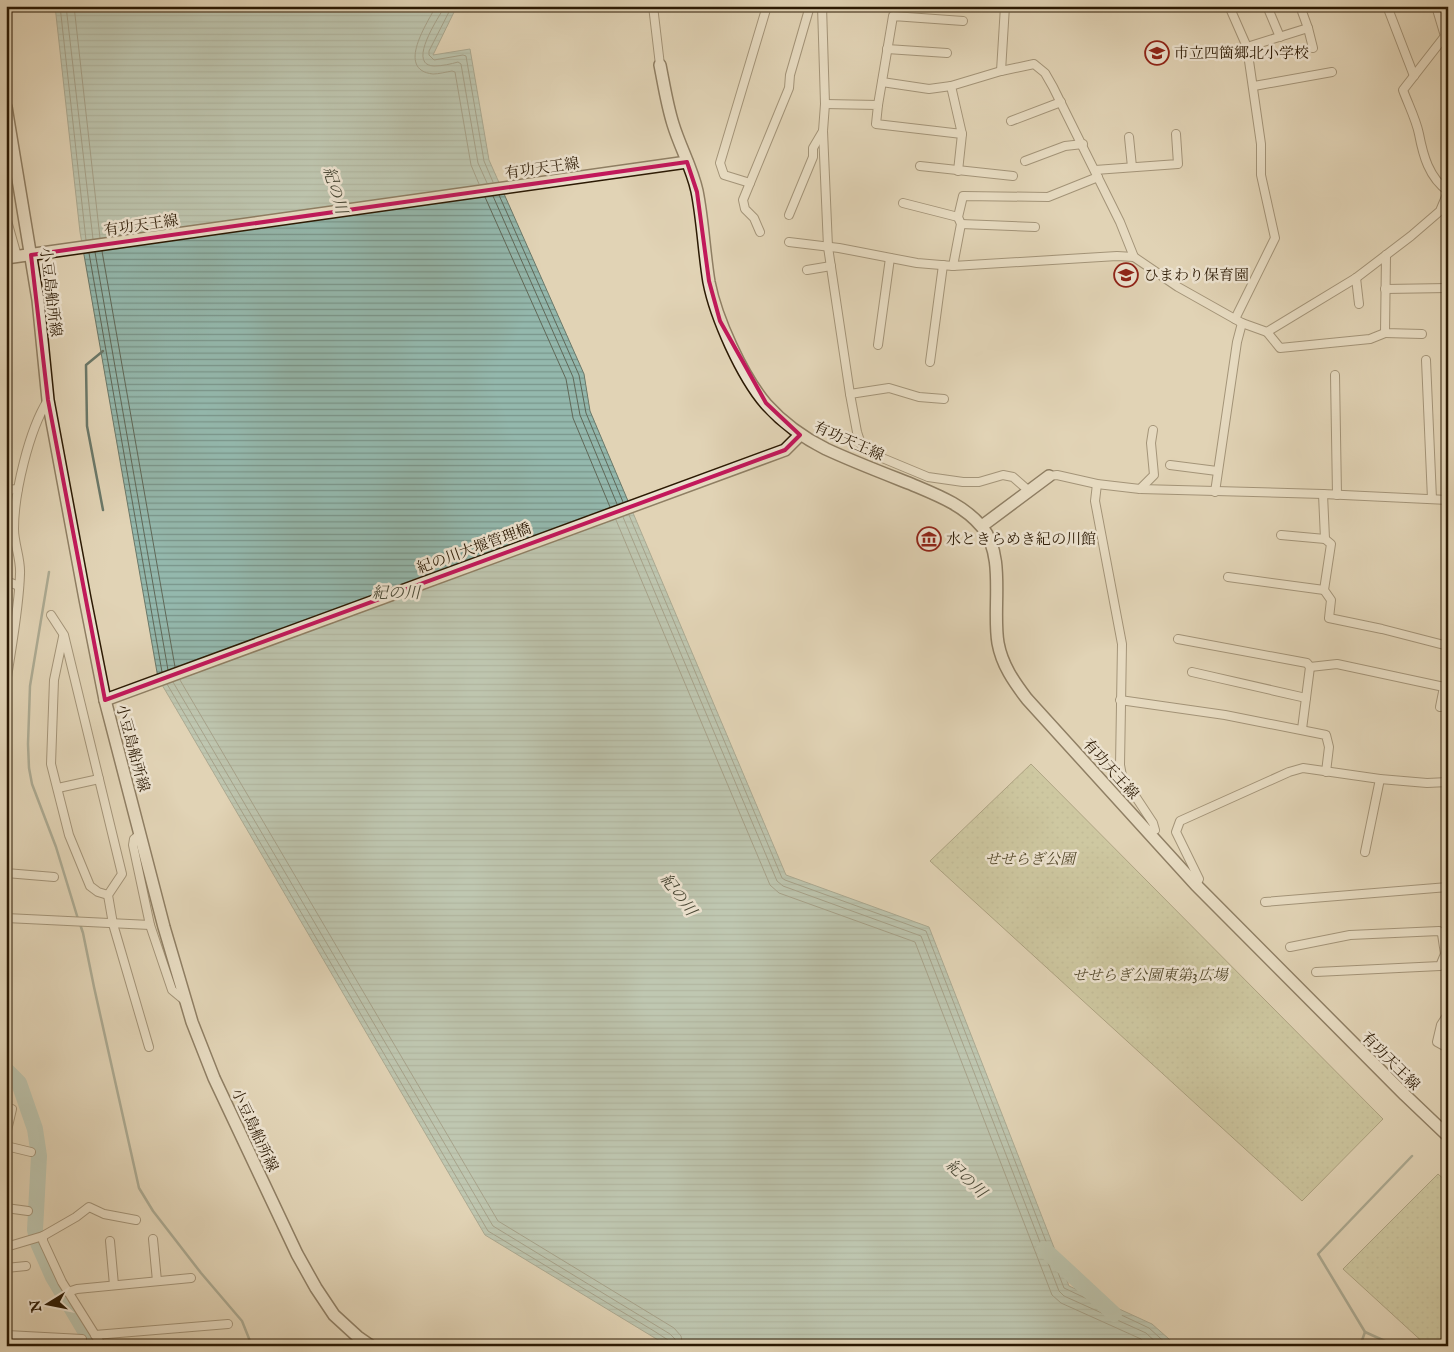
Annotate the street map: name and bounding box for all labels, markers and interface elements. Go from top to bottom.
school or university icon: 市立四箇郷北小学校 [1144,40,1170,66]
place label: 市立四箇郷北小学校 [1174,44,1309,63]
street label: 有功天王線 [504,154,581,183]
water label: 紀の川 [318,165,351,218]
street label: 有功天王線 [103,211,180,240]
street label: 小豆島船所線 [36,246,65,338]
school or university icon: ひまわり保育園 [1113,262,1139,288]
place label: ひまわり保育園 [1144,266,1249,285]
street label: 有功天王線 [811,418,887,465]
street label: 紀の川大堰管理橋 [415,519,534,578]
museum icon: 水ときらめき紀の川館 [916,526,942,552]
place label: 水ときらめき紀の川館 [946,530,1096,549]
water label: 紀の川 [372,584,422,604]
street label: 小豆島船所線 [112,702,153,794]
street label: 有功天王線 [1078,735,1143,804]
park label: せせらぎ公園 [985,850,1078,869]
water label: 紀の川 [655,870,701,922]
park label: せせらぎ公園東第3広場 [1072,966,1230,985]
street label: 有功天王線 [1357,1028,1424,1095]
street label: 小豆島船所線 [227,1085,282,1175]
water label: 紀の川 [941,1156,991,1205]
north arrow [22,1280,72,1330]
text: N [26,1299,46,1315]

